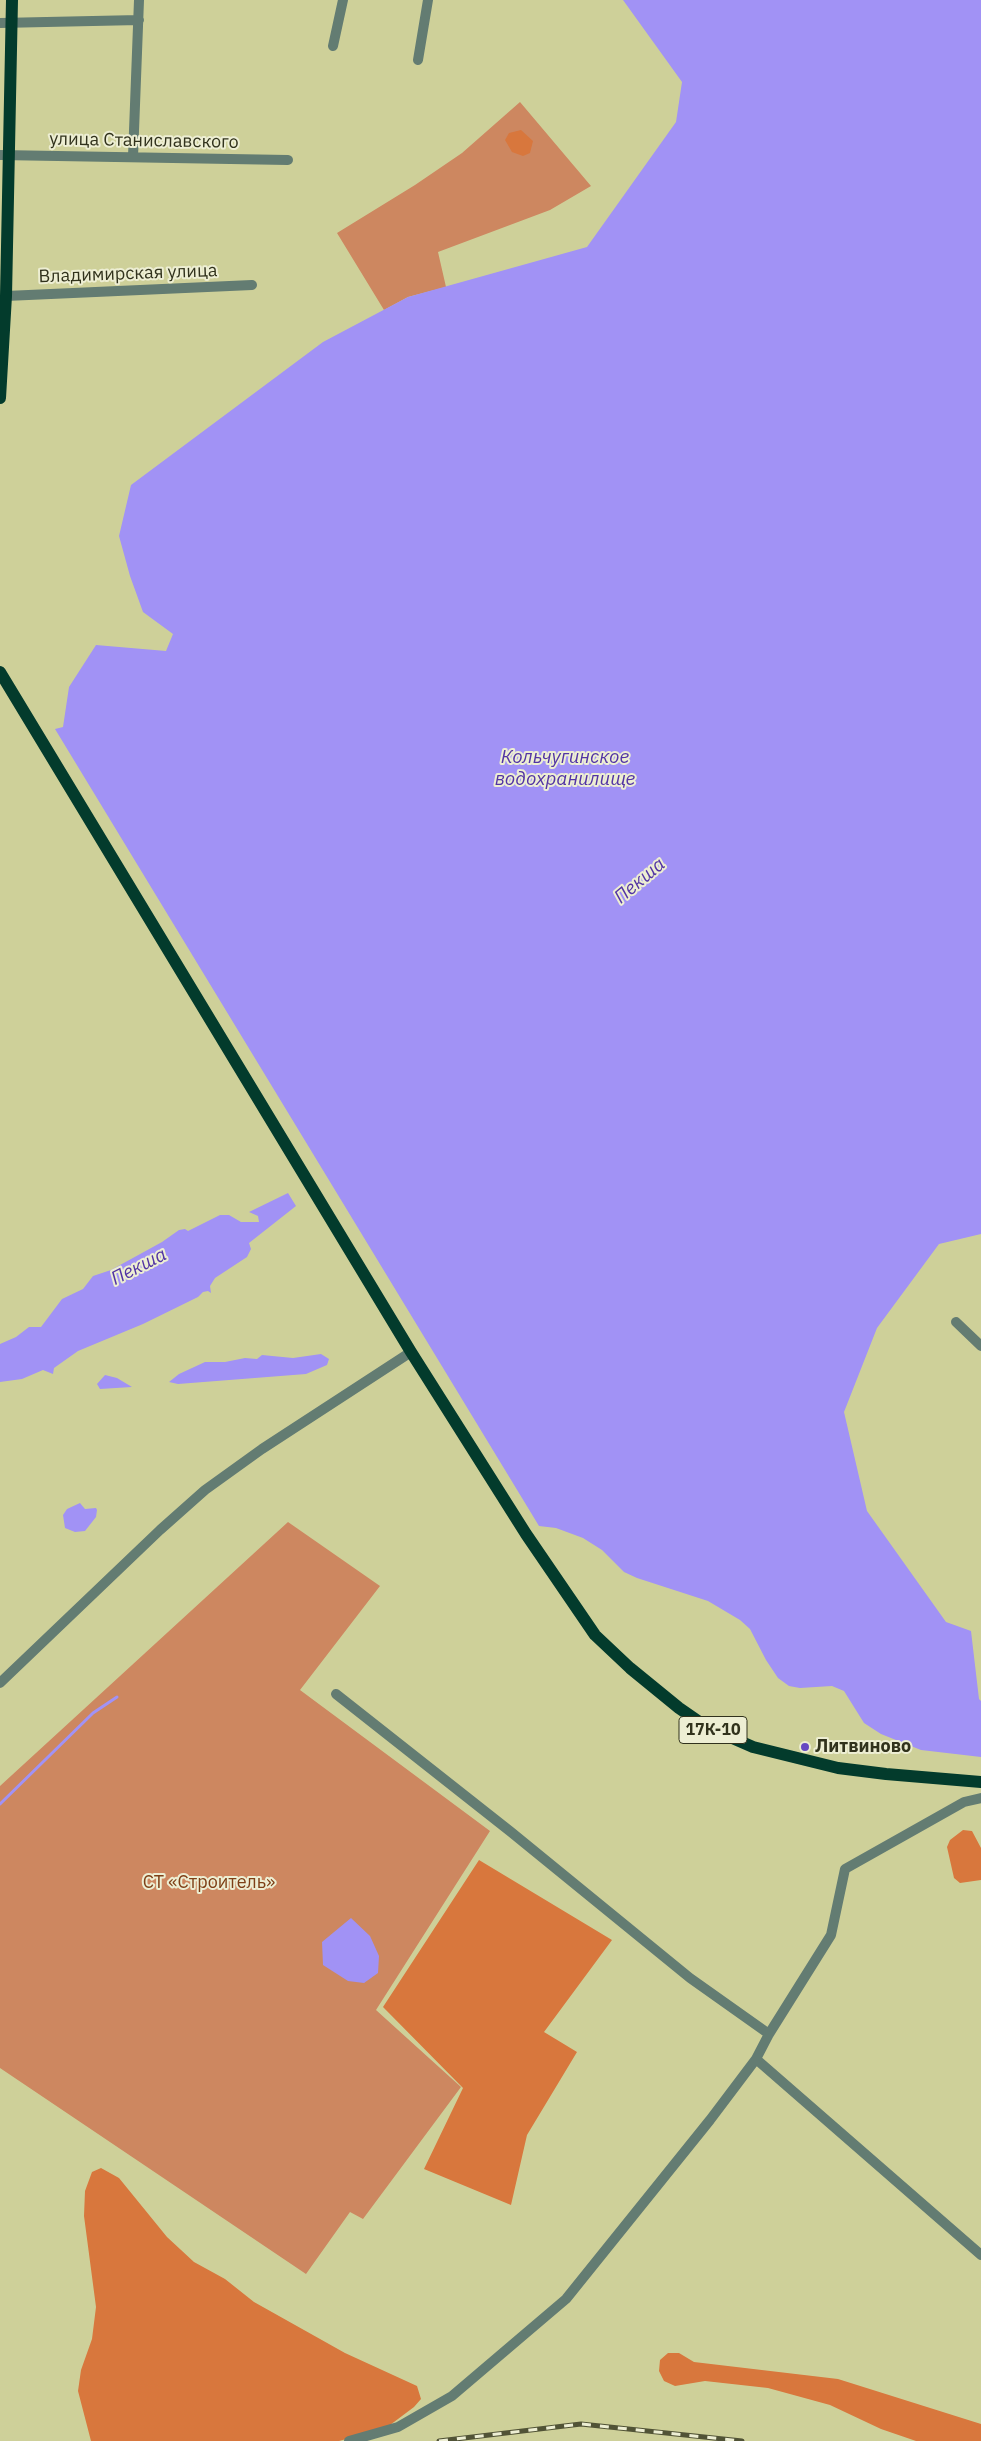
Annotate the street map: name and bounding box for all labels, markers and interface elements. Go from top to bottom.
street label: улица Станиславского [49,129,239,153]
street label: Владимирская улица [38,260,218,288]
water label: Кольчугинское водохранилище [495,747,635,791]
water label: Пекша [610,853,670,909]
water label: Пекша [107,1243,171,1291]
road number: 17К-10 [679,1716,747,1744]
place label: Литвиново [815,1736,911,1758]
marker: Литвиново [799,1741,811,1753]
park label: СТ «Строитель» [143,1872,275,1894]

